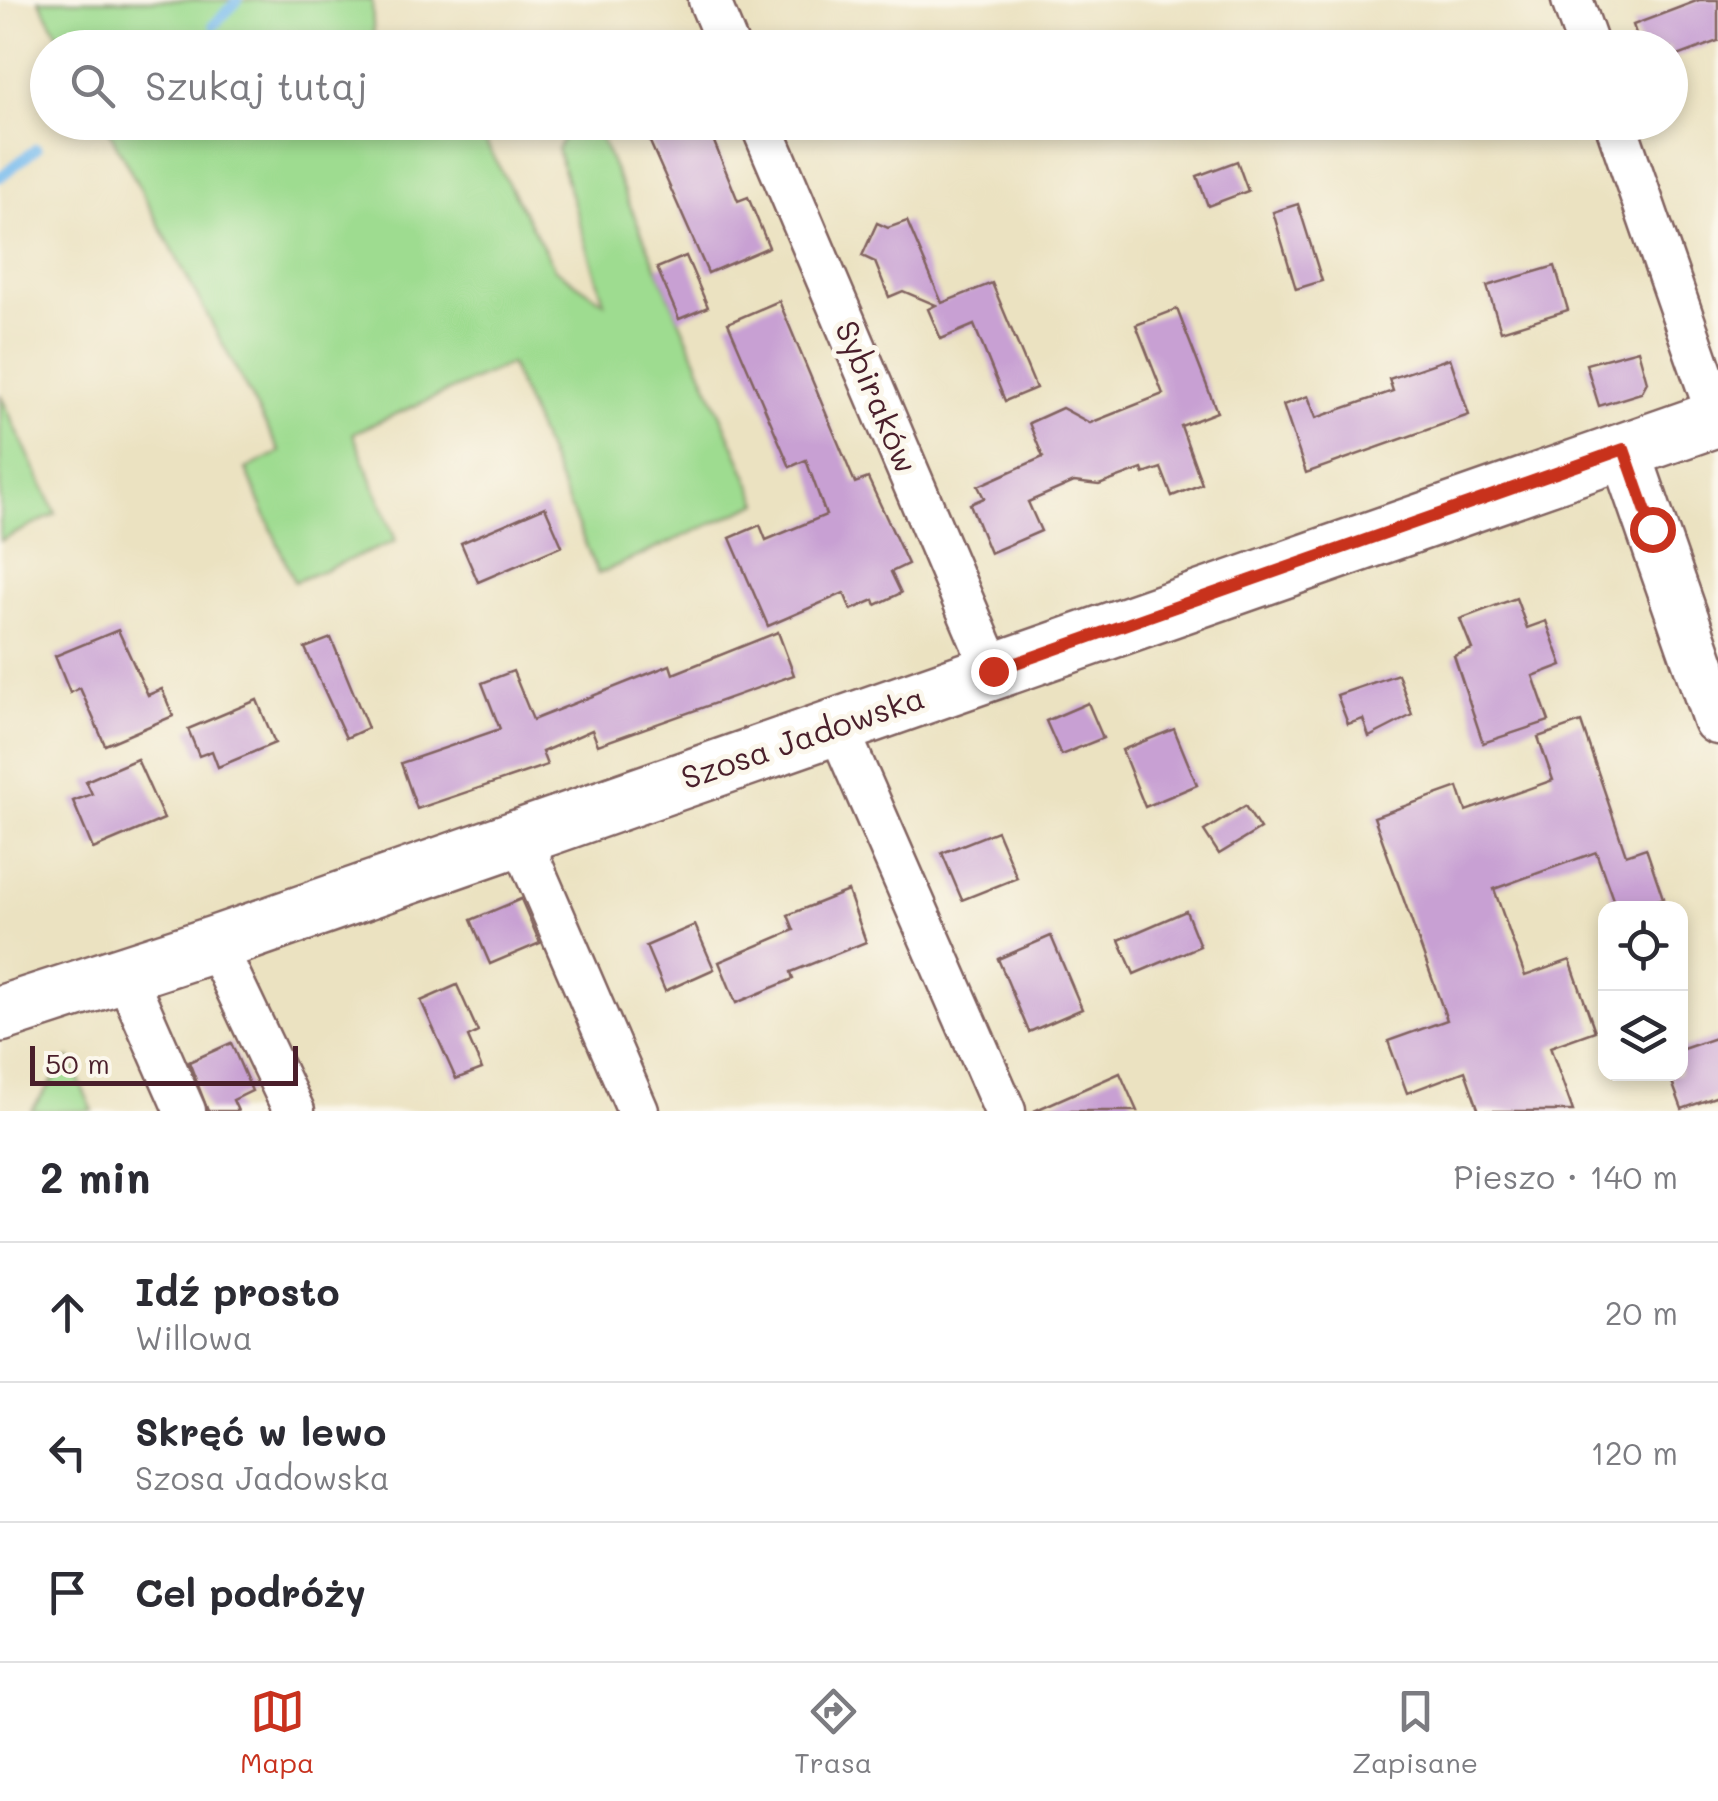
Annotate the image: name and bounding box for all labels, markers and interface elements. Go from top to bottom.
search box [30,30,1688,140]
icon: search [65,58,120,113]
text: Szukaj tutaj [145,60,368,110]
street label: Sybiraków [826,314,929,479]
route start [1630,507,1676,553]
route end [971,649,1017,695]
street label: Szosa Jadowska [675,675,930,797]
map controls [1598,901,1688,1081]
button: locate [1598,901,1688,991]
button: layers [1598,991,1688,1081]
scale bar [30,1041,298,1086]
text: 50 m [45,1045,110,1081]
text: 2 min [40,1149,150,1204]
text: Pieszo · 140 m [1454,1155,1678,1197]
text: Idź prosto [135,1266,339,1316]
icon: ahead [40,1285,95,1340]
text: 20 m [1605,1291,1678,1333]
text: Willowa [135,1316,253,1358]
text: Skręć w lewo [135,1406,386,1456]
icon: left [40,1425,95,1480]
text: 120 m [1590,1431,1678,1473]
text: Szosa Jadowska [135,1456,390,1498]
icon: arrive [40,1565,95,1620]
text: Cel podróży [135,1567,366,1617]
tab: Mapa [240,1684,314,1780]
tab: Trasa [794,1684,872,1780]
tab: Zapisane [1352,1684,1478,1780]

